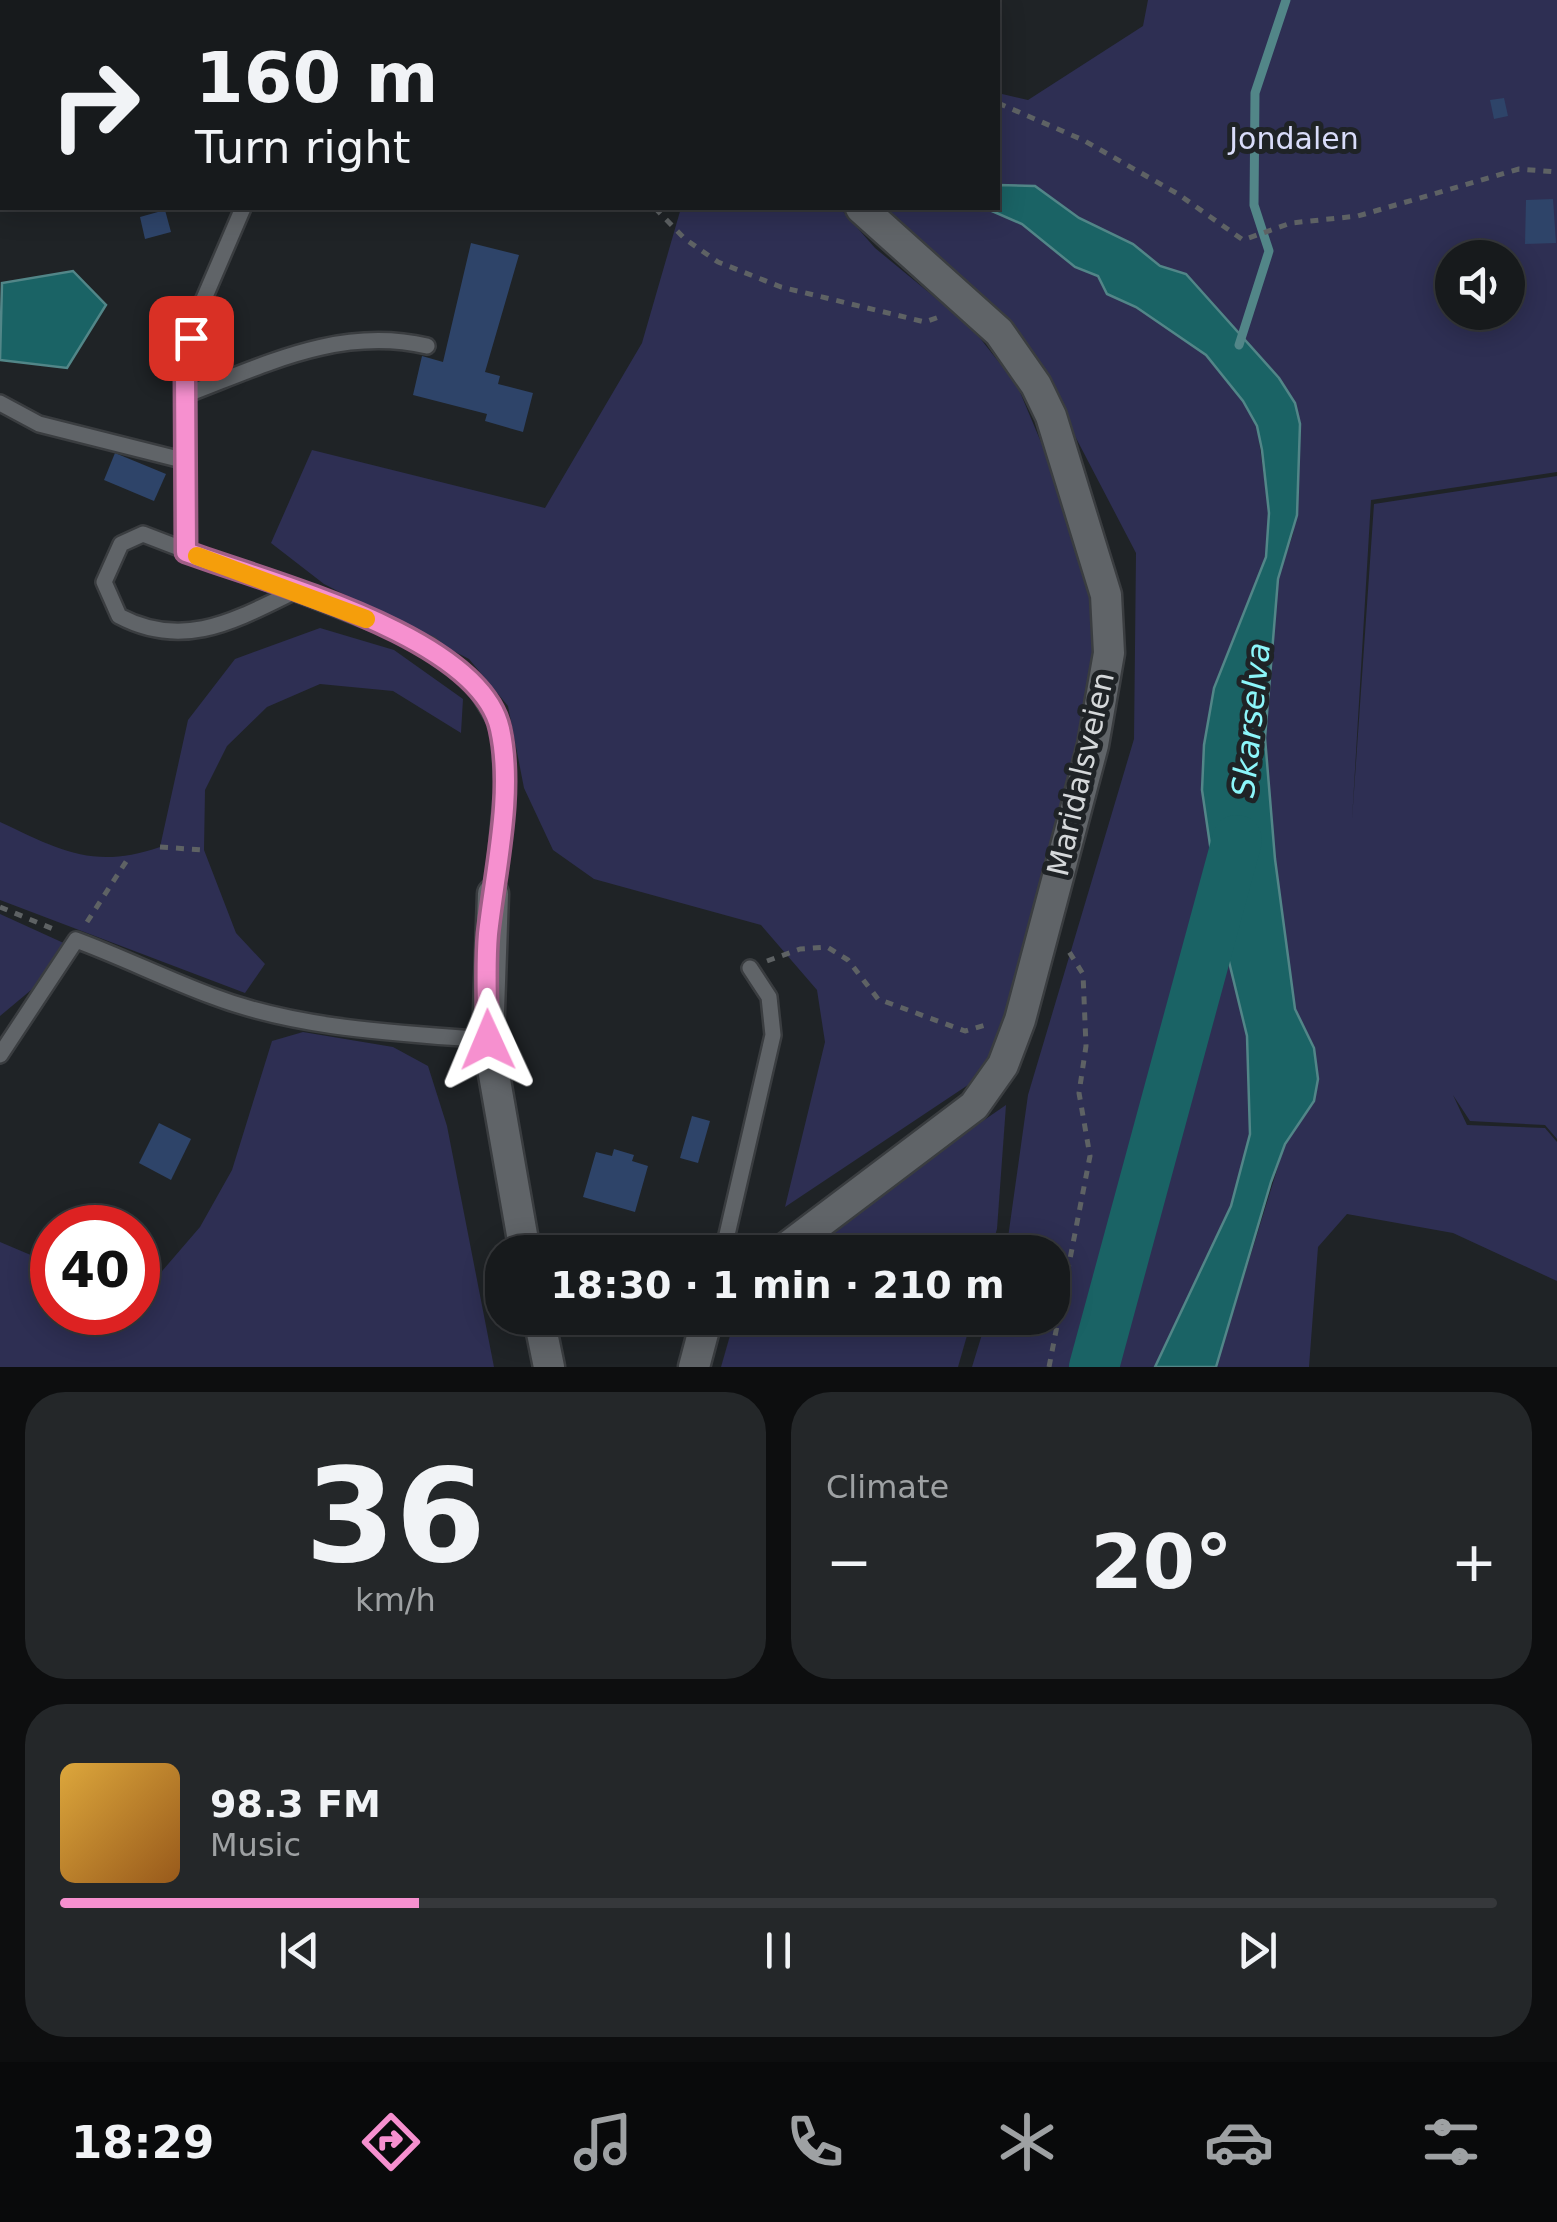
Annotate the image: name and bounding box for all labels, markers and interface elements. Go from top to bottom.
text: 160 m [195,37,438,119]
icon: right [30,40,160,170]
text: Turn right [195,121,410,174]
park label: Jondalen [1227,121,1359,156]
map controls [1435,240,1525,330]
button: sound [1435,240,1525,330]
pin [149,296,234,381]
icon: arrive [164,311,219,366]
water label: Skarselva [1224,641,1278,799]
street label: Maridalsveien [1040,668,1121,879]
position arrow [436,988,540,1092]
speed limit sign: 40 [30,1205,160,1335]
text: 18:30 · 1 min · 210 m [550,1263,1005,1307]
text: 36 [305,1440,486,1592]
text: Climate [826,1468,949,1506]
text: 20° [1091,1518,1232,1606]
text: − [826,1530,872,1594]
text: + [1451,1530,1497,1594]
text: km/h [355,1581,436,1619]
text: 98.3 FM [210,1782,381,1826]
text: Music [210,1826,301,1864]
icon: previous [272,1923,327,1978]
icon: pause [751,1923,806,1978]
icon: next [1230,1923,1285,1978]
icon: directions [356,2107,426,2177]
icon: music [568,2107,638,2177]
icon: phone [780,2107,850,2177]
icon: climate [992,2107,1062,2177]
icon: car [1204,2107,1274,2177]
icon: filters [1416,2107,1486,2177]
text: 18:29 [71,2116,214,2169]

